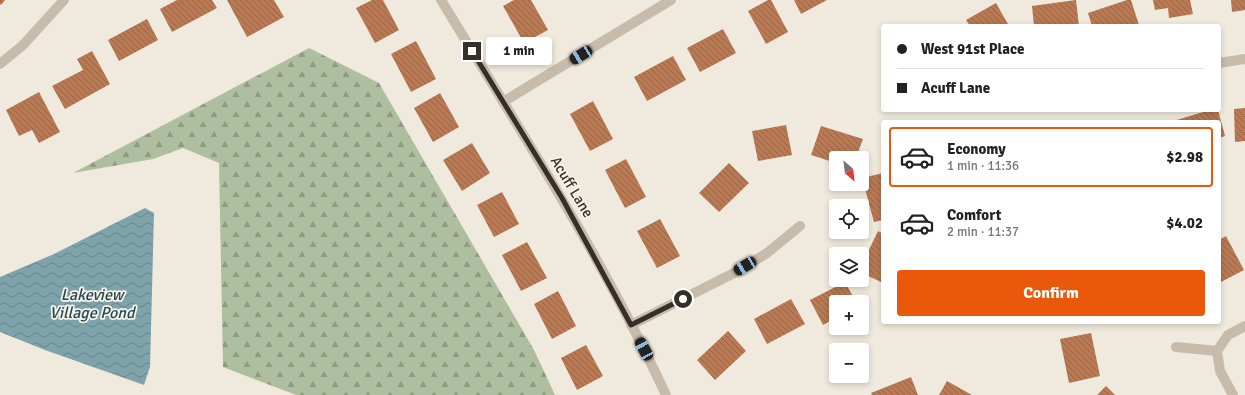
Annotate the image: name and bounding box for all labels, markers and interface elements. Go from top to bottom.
callout: 1 min [486,37,552,65]
text: West 91st Place [921,40,1024,58]
route end [463,42,481,60]
text: 1 min [503,43,535,59]
car [568,44,594,66]
text: Acuff Lane [921,79,990,97]
icon: car [899,139,935,175]
text: Economy [947,140,1006,158]
text: $2.98 [1166,148,1203,166]
north arrow [829,151,869,191]
map controls [829,151,869,383]
street label: Acuff Lane [547,153,597,221]
text: 1 min · 11:36 [947,158,1019,174]
button: locate [829,199,869,239]
icon: car [899,205,935,241]
text: Comfort [947,206,1001,224]
text: $4.02 [1166,214,1203,232]
text: 2 min · 11:37 [947,224,1019,240]
button: layers [829,247,869,287]
car [732,255,758,277]
button: Confirm [897,270,1205,316]
water label: Lakeview Village Pond [50,285,137,323]
route start [674,290,692,308]
button: + [829,295,869,335]
car [633,336,655,362]
button: − [829,343,869,383]

